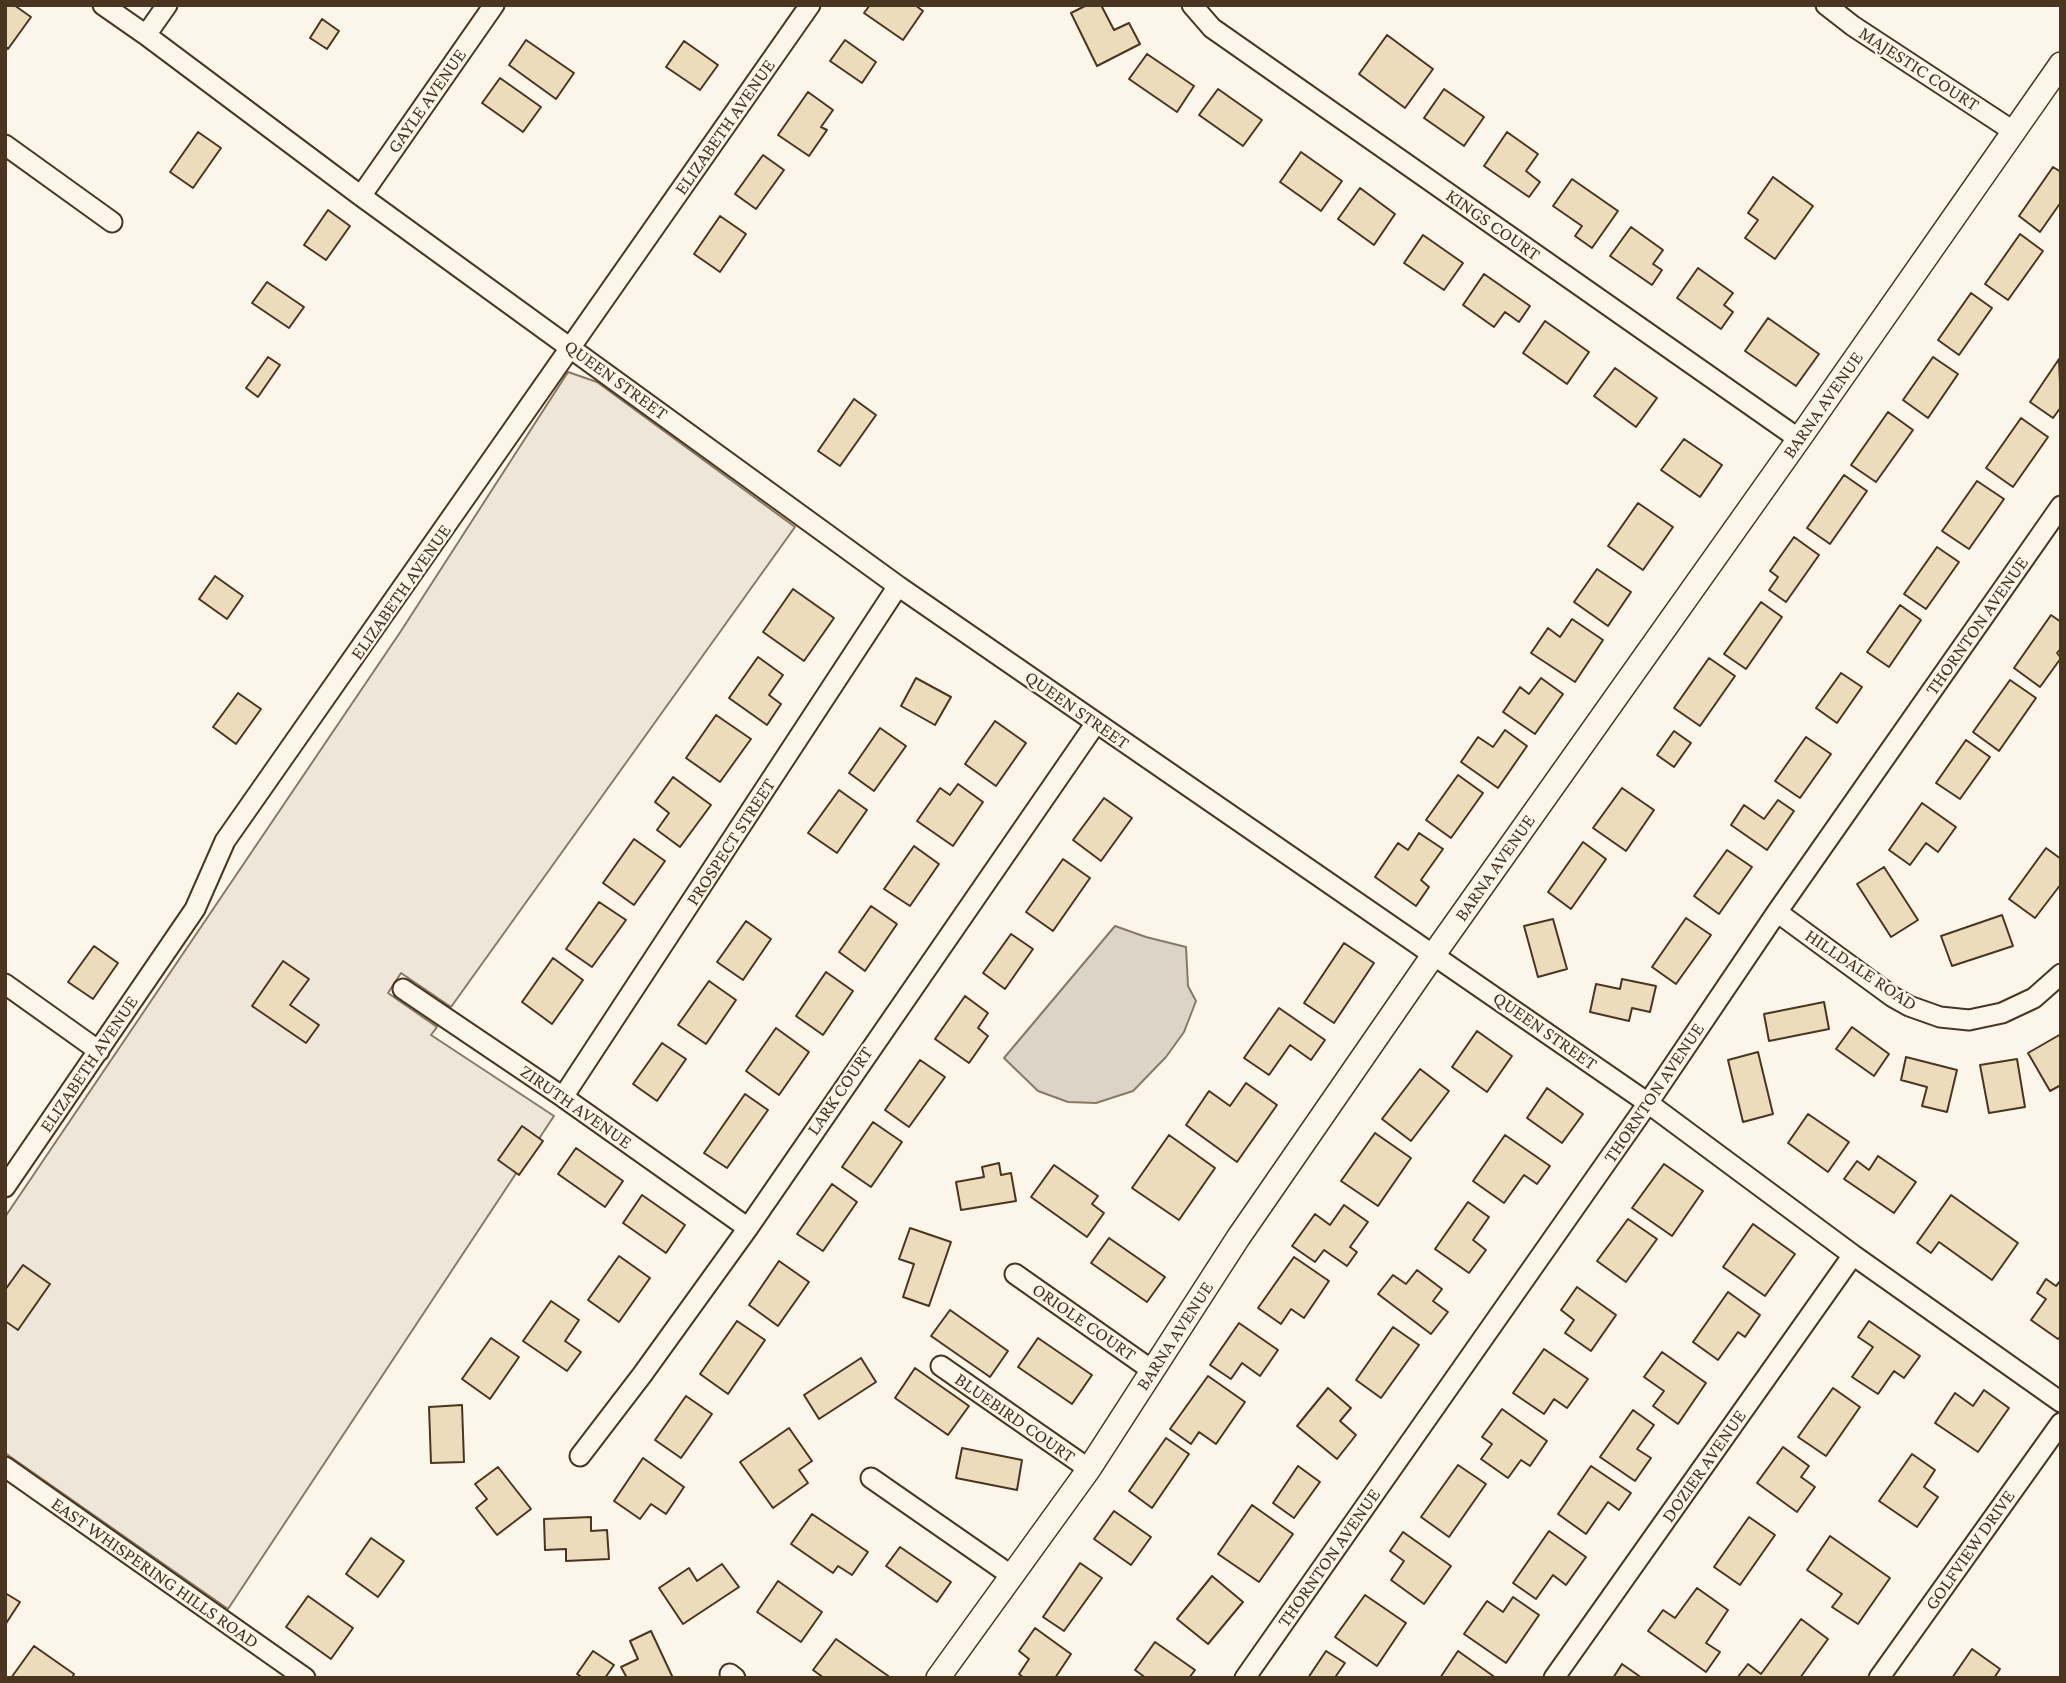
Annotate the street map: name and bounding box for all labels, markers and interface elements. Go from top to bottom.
street label: MAJESTIC COURT [1855,22,1983,116]
street label: GAYLE AVENUE [383,44,471,158]
street label: ELIZABETH AVENUE [670,55,780,199]
street label: KINGS COURT [1441,184,1545,266]
street label: QUEEN STREET [560,335,672,425]
street label: BARNA AVENUE [1778,347,1868,463]
street label: ELIZABETH AVENUE [346,520,456,664]
street label: THORNTON AVENUE [1921,552,2033,700]
street label: QUEEN STREET [1020,666,1134,754]
street label: PROSPECT STREET [681,774,781,910]
street label: BARNA AVENUE [1450,810,1540,926]
street label: HILLDALE ROAD [1801,924,1921,1016]
street label: QUEEN STREET [1488,987,1602,1075]
street label: ELIZABETH AVENUE [35,991,143,1137]
street label: THORNTON AVENUE [1599,1019,1709,1167]
street label: LARK COURT [802,1042,878,1140]
street label: ZIRUTH AVENUE [516,1060,636,1154]
street label: BARNA AVENUE [1131,1277,1219,1395]
street label: ORIOLE COURT [1028,1278,1140,1366]
street label: BLUEBIRD COURT [950,1368,1080,1468]
street label: DOZIER AVENUE [1657,1405,1751,1527]
street label: THORNTON AVENUE [1273,1484,1385,1632]
street label: GOLFVIEW DRIVE [1920,1486,2020,1614]
street label: EAST WHISPERING HILLS ROAD [47,1492,263,1654]

